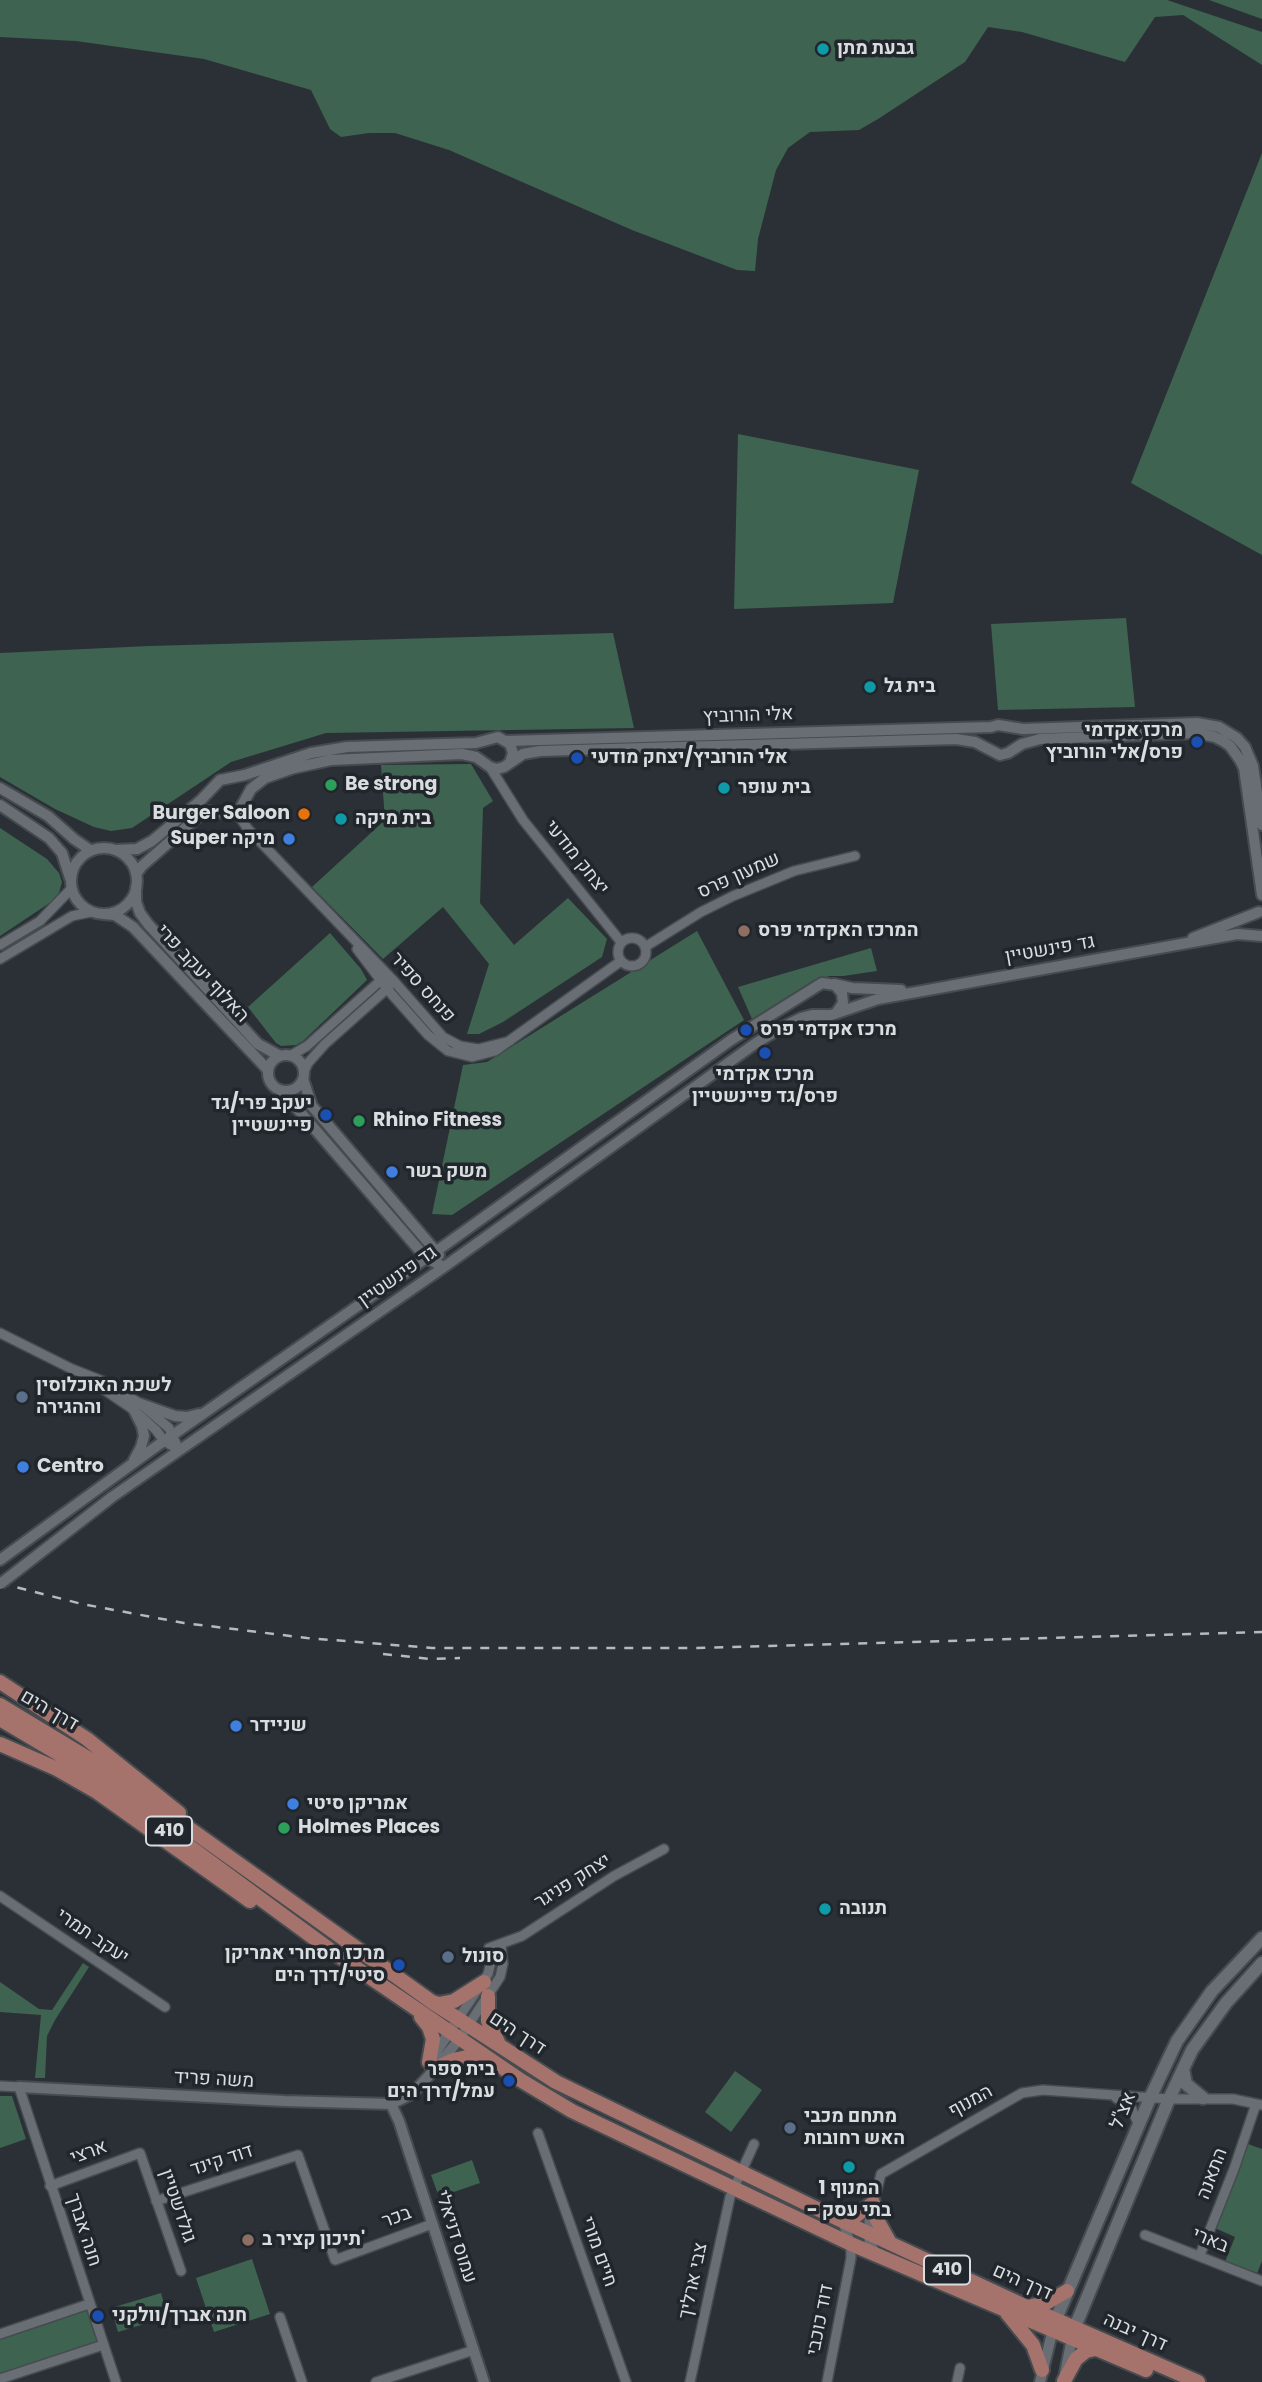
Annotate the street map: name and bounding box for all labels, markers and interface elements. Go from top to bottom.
place label: גבעת מתן [837,38,915,60]
marker: גבעת מתן [815,41,831,57]
place label: בית גל [884,676,936,698]
marker: בית גל [862,679,878,695]
street label: אלי הורוביץ [702,703,794,729]
place label: מרכז אקדמי פרס/אלי הורוביץ [1046,720,1183,764]
marker: מרכז אקדמי פרס/אלי הורוביץ [1189,734,1205,750]
place label: אלי הורוביץ/יצחק מודעי [591,747,788,769]
marker: אלי הורוביץ/יצחק מודעי [569,750,585,766]
place label: Be strong [345,774,438,796]
marker: Be strong [323,777,339,793]
place label: בית עופר [738,777,811,799]
marker: בית עופר [716,780,732,796]
place label: Burger Saloon [153,803,290,825]
marker: Burger Saloon [296,806,312,822]
place label: בית מיקה [355,808,431,830]
marker: בית מיקה [333,811,349,827]
street label: יצחק מודעי [539,816,613,900]
place label: Super מיקה [171,828,275,850]
marker: Super מיקה [281,831,297,847]
street label: שמעון פרס [694,848,784,904]
street label: האלוף יעקב פרי [151,920,253,1028]
place label: המרכז האקדמי פרס [758,920,918,942]
marker: המרכז האקדמי פרס [736,923,752,939]
street label: גד פינשטיין [1003,931,1097,969]
street label: פנחס ספיר [385,948,459,1028]
place label: מרכז אקדמי פרס [760,1019,897,1041]
marker: מרכז אקדמי פרס [738,1022,754,1038]
marker: מרכז אקדמי פרס/גד פיינשטיין [757,1045,773,1061]
place label: מרכז אקדמי פרס/גד פיינשטיין [692,1064,838,1108]
place label: יעקב פרי/גד פיינשטיין [211,1093,312,1137]
marker: יעקב פרי/גד פיינשטיין [318,1107,334,1123]
place label: Rhino Fitness [373,1110,502,1132]
marker: Rhino Fitness [351,1113,367,1129]
place label: משק בשר [406,1161,487,1183]
marker: משק בשר [384,1164,400,1180]
street label: גד פינשטיין [354,1242,442,1312]
place label: לשכת האוכלוסין וההגירה [36,1375,171,1419]
marker: לשכת האוכלוסין וההגירה [14,1389,30,1405]
place label: Centro [37,1456,104,1478]
marker: Centro [15,1459,31,1475]
street label: דרך הים [16,1685,82,1737]
place label: שניידר [250,1715,307,1737]
marker: שניידר [228,1718,244,1734]
place label: אמריקן סיטי [307,1793,408,1815]
marker: אמריקן סיטי [285,1796,301,1812]
road number: 410 [146,1816,192,1845]
place label: Holmes Places [298,1817,440,1839]
marker: Holmes Places [276,1820,292,1836]
street label: יצחק פניגר [531,1850,615,1914]
place label: תנובה [839,1898,887,1920]
marker: תנובה [817,1901,833,1917]
street label: יעקב תמרי [51,1904,133,1970]
place label: מרכז מסחרי אמריקן סיטי/דרך הים [225,1943,385,1987]
place label: סונול [462,1946,504,1968]
marker: סונול [440,1949,456,1965]
marker: מרכז מסחרי אמריקן סיטי/דרך הים [391,1957,407,1973]
street label: דרך הים [485,2007,549,2061]
place label: בית ספר עמל/דרך הים [387,2059,495,2103]
street label: משה פריד [173,2067,255,2093]
marker: בית ספר עמל/דרך הים [501,2073,517,2089]
street label: המנוף [945,2081,997,2123]
street label: אצ"ל [1106,2089,1142,2133]
place label: מתחם מכבי האש רחובות [804,2106,905,2150]
marker: מתחם מכבי האש רחובות [782,2120,798,2136]
street label: ארצי [67,2136,111,2170]
street label: דוד קינד [188,2140,256,2182]
street label: התאנה [1193,2145,1233,2203]
marker: המנוף 1 - בתי עסק [841,2159,857,2175]
street label: גולדשטיין [154,2166,200,2246]
place label: המנוף 1 - בתי עסק [807,2178,891,2222]
street label: עמוס דניאלי [429,2188,481,2286]
street label: חנה אברך [60,2191,106,2269]
street label: בכר [379,2202,415,2234]
street label: חיים מורי [575,2214,621,2290]
street label: בארי [1188,2223,1232,2259]
place label: תיכון קציר ב' [262,2229,365,2251]
marker: תיכון קציר ב' [240,2232,256,2248]
street label: צבי ארליך [675,2241,713,2321]
road number: 410 [924,2256,970,2284]
street label: דרך הים [989,2260,1055,2306]
street label: דוד כוכבי [803,2282,839,2358]
place label: חנה אברך/וולקני [112,2305,247,2327]
marker: חנה אברך/וולקני [90,2308,106,2324]
street label: דרך יבנה [1100,2309,1170,2357]

